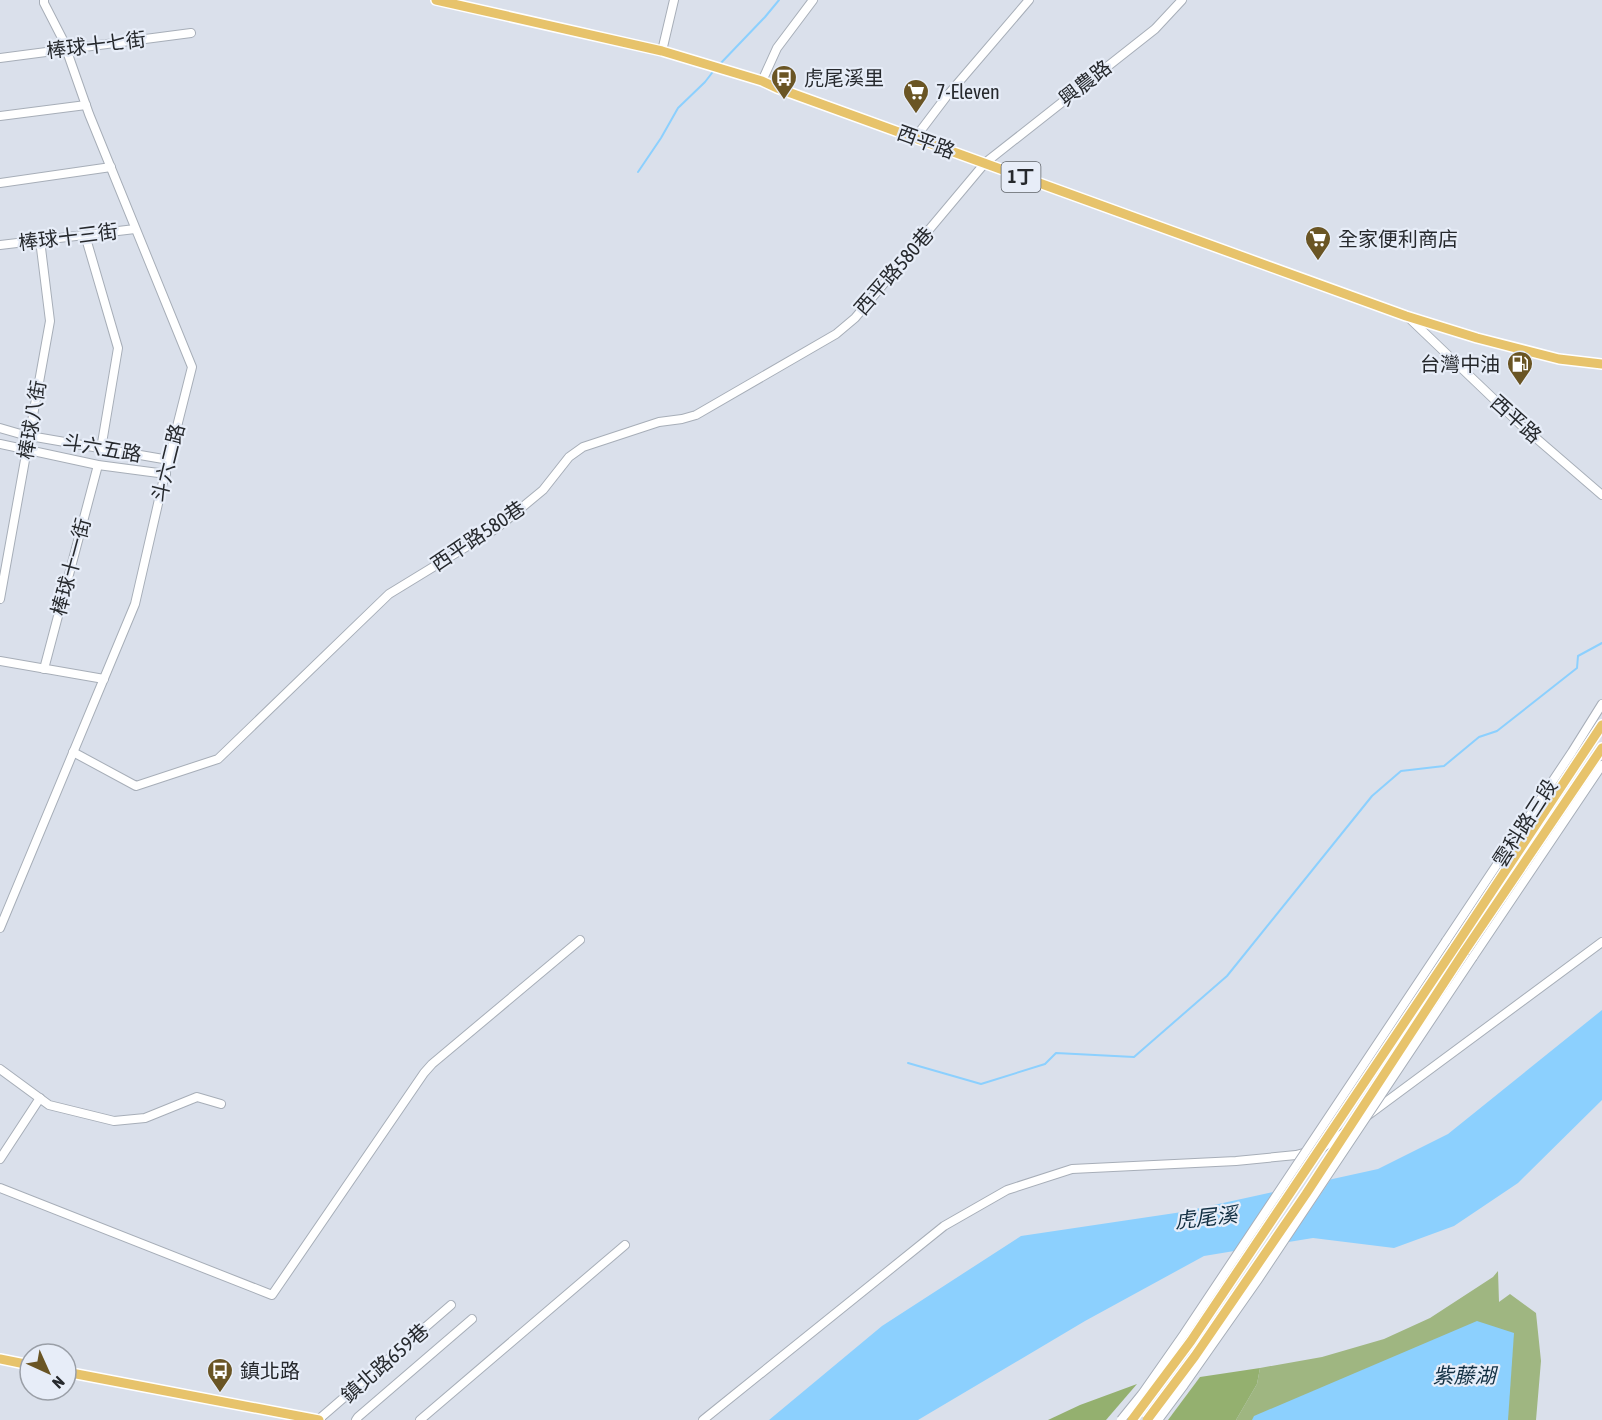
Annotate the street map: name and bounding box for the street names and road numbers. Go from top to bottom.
street label: 棒球十七街 [45,27,147,62]
street label: 興農路 [1054,55,1115,110]
street label: 西平路 [894,120,958,163]
road number: 1丁 [1002,162,1040,192]
street label: 棒球十三街 [17,219,119,254]
street label: 西平路580巷 [849,222,938,319]
street label: 棒球八街 [13,379,50,461]
street label: 西平路 [1486,390,1546,447]
street label: 斗六二路 [147,421,188,504]
street label: 斗六五路 [61,429,143,466]
street label: 西平路580巷 [426,496,529,575]
street label: 棒球十一街 [46,516,95,618]
street label: 雲科路三段 [1488,775,1561,871]
street label: 鎮北路659巷 [336,1318,433,1407]

